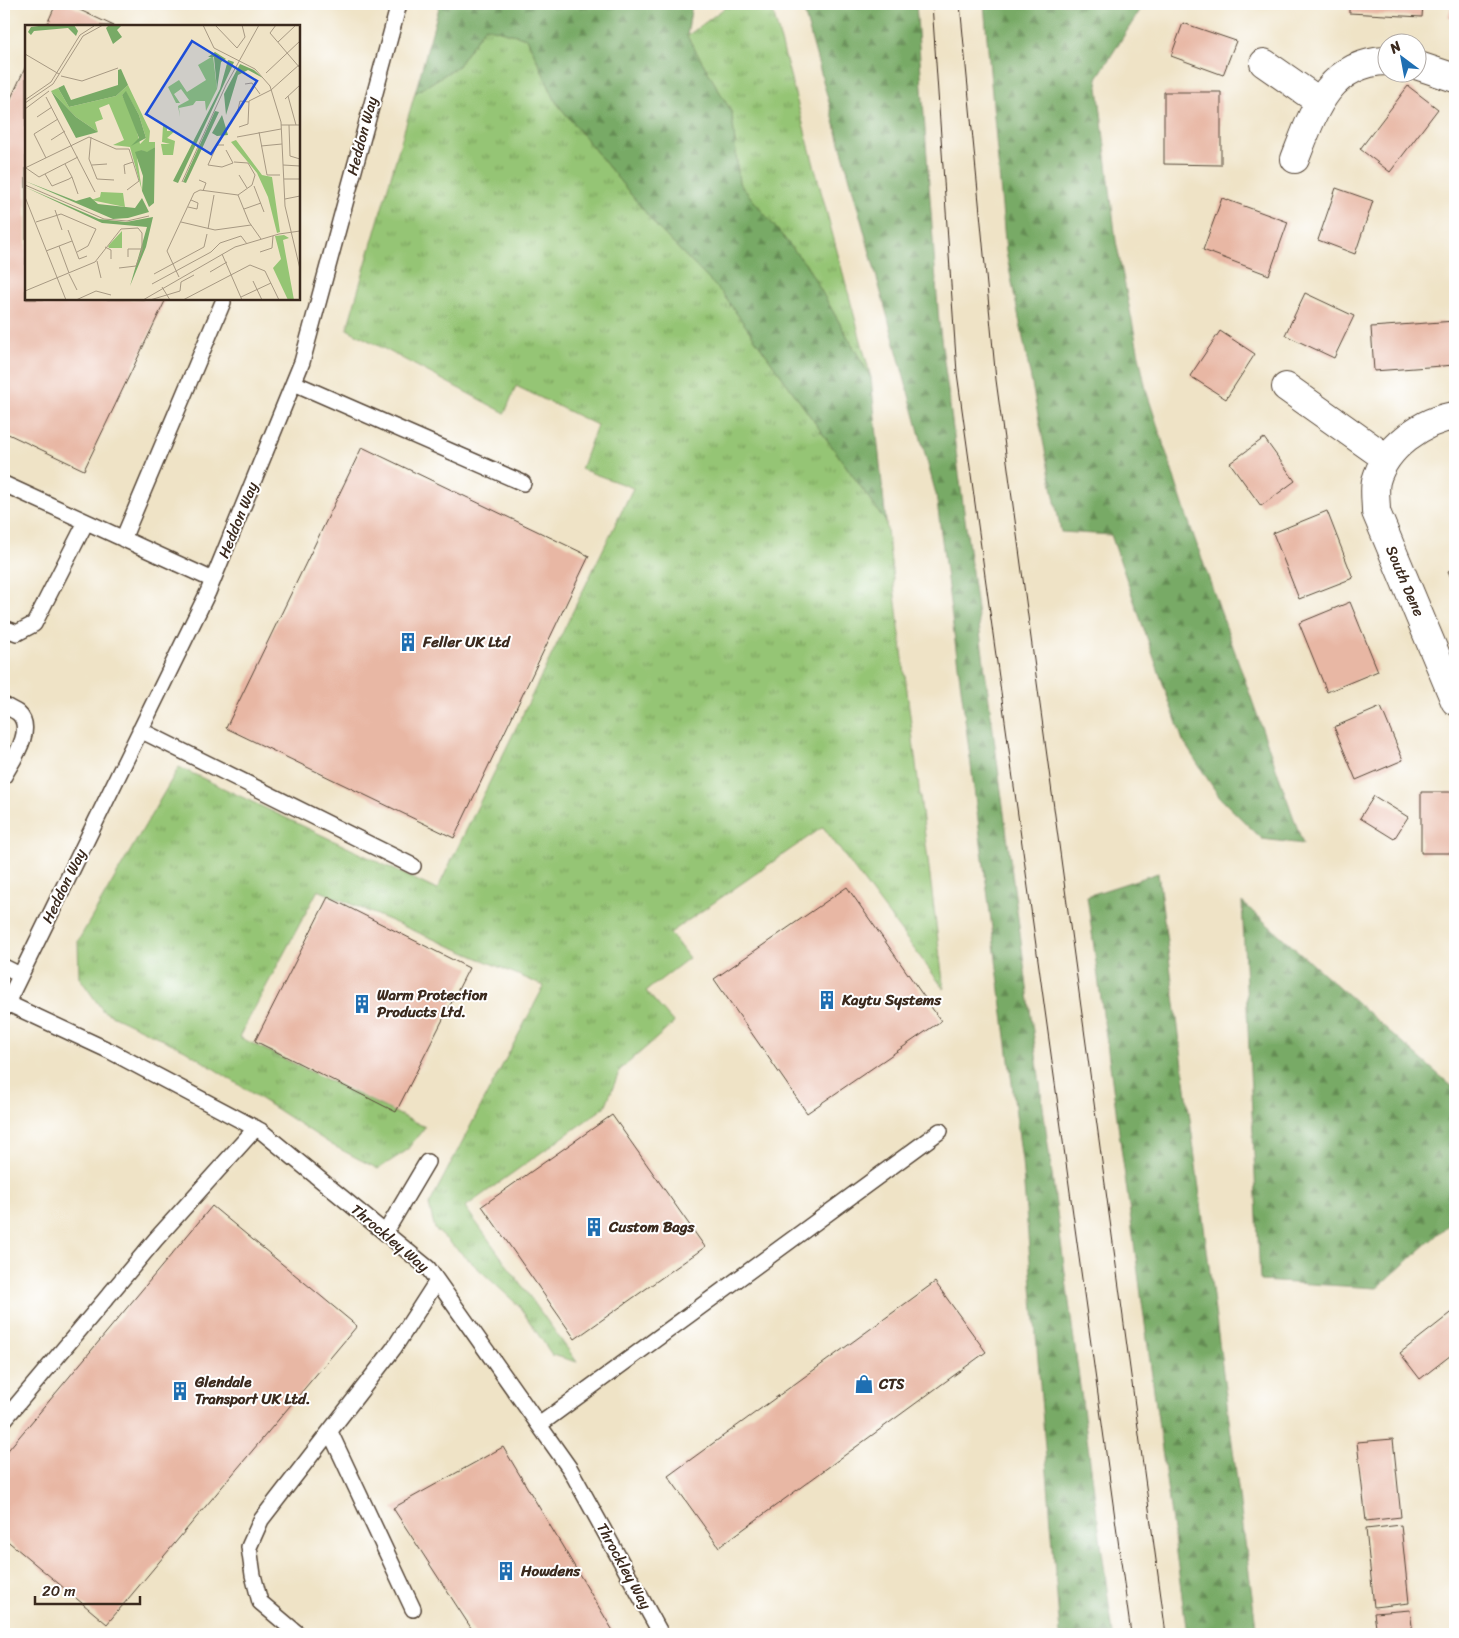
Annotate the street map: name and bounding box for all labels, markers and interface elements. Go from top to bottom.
inset map [25,25,300,300]
north arrow [1376,32,1426,82]
text: N [1384,34,1406,61]
street label: Heddon Way [339,93,385,178]
street label: Heddon Way [211,478,265,562]
street label: South Dene [1378,541,1432,621]
place label: Feller UK Ltd [422,629,511,655]
building icon: Feller UK Ltd [397,631,419,653]
street label: Heddon Way [35,844,93,928]
place label: Warm Protection Products Ltd. [377,982,488,1025]
place label: Kaytu Systems [841,987,942,1013]
building icon: Kaytu Systems [816,989,838,1011]
building icon: Warm Protection Products Ltd. [351,993,373,1015]
street label: Throckley Way [345,1197,435,1279]
place label: Custom Bags [608,1214,695,1240]
building icon: Custom Bags [583,1216,605,1238]
place label: Glendale Transport UK Ltd. [194,1369,310,1412]
place label: CTS [878,1371,905,1397]
shop icon: CTS [853,1373,875,1395]
building icon: Glendale Transport UK Ltd. [169,1380,191,1402]
street label: Throckley Way [589,1518,659,1614]
place label: Howdens [520,1558,581,1584]
building icon: Howdens [495,1560,517,1582]
scale bar [35,1573,140,1605]
text: 20 m [42,1578,76,1604]

